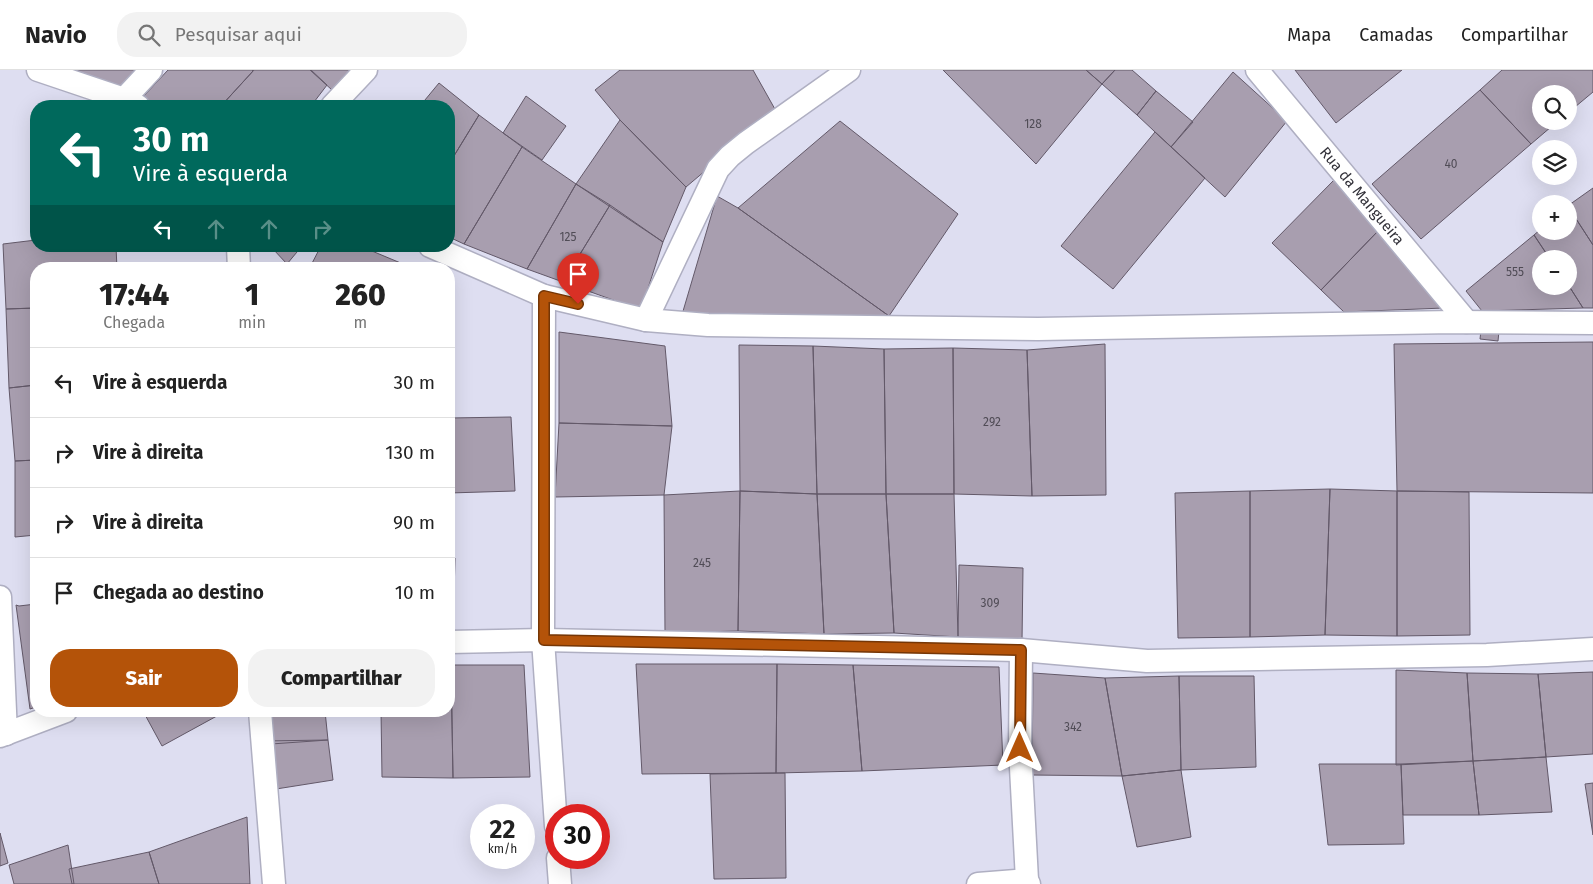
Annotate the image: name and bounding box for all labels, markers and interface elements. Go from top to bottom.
search box [117,12,467,57]
text: Navio [25,21,87,49]
icon: search [135,21,163,49]
text: Pesquisar aqui [175,23,302,46]
text: Mapa [1287,24,1331,46]
text: Camadas [1359,24,1433,46]
text: Compartilhar [1461,24,1568,46]
map controls [1532,85,1577,295]
button: search [1532,85,1577,130]
house number: 128 [1024,117,1042,131]
text: 30 m [133,118,210,160]
icon: left [50,120,115,185]
button: layers [1532,140,1577,185]
street label: Rua da Mangueira [1316,143,1408,249]
house number: 40 [1444,157,1458,171]
text: Vire à esquerda [133,160,288,187]
button: + [1532,195,1577,240]
icon: left [149,215,177,243]
icon: ahead [202,215,230,243]
icon: ahead [255,215,283,243]
icon: right [308,215,336,243]
house number: 125 [559,230,577,244]
button: − [1532,250,1577,295]
pin [557,253,599,304]
icon: arrive [564,260,592,288]
house number: 555 [1506,265,1524,279]
text: 17:44 [99,277,169,313]
text: 1 [245,277,259,313]
text: 260 [335,277,386,313]
text: Chegada [103,313,165,332]
text: min [238,313,266,332]
text: m [354,313,367,332]
icon: left [50,369,78,397]
text: Vire à esquerda [93,371,227,394]
text: 30 m [394,371,435,394]
house number: 292 [983,415,1001,429]
icon: right [50,439,78,467]
text: Vire à direita [93,441,203,464]
text: 130 m [385,441,435,464]
icon: right [50,509,78,537]
text: Vire à direita [93,511,203,534]
text: 90 m [393,511,435,534]
house number: 245 [693,556,711,570]
icon: arrive [50,579,78,607]
text: Chegada ao destino [93,581,264,604]
text: 10 m [395,581,435,604]
house number: 309 [981,596,999,610]
button: Sair [50,649,238,707]
button: Compartilhar [248,649,435,707]
house number: 342 [1064,720,1082,734]
position arrow [993,721,1045,773]
speed limit sign: 30 [545,804,610,869]
text: 22 [490,815,515,845]
text: km/h [488,842,517,856]

